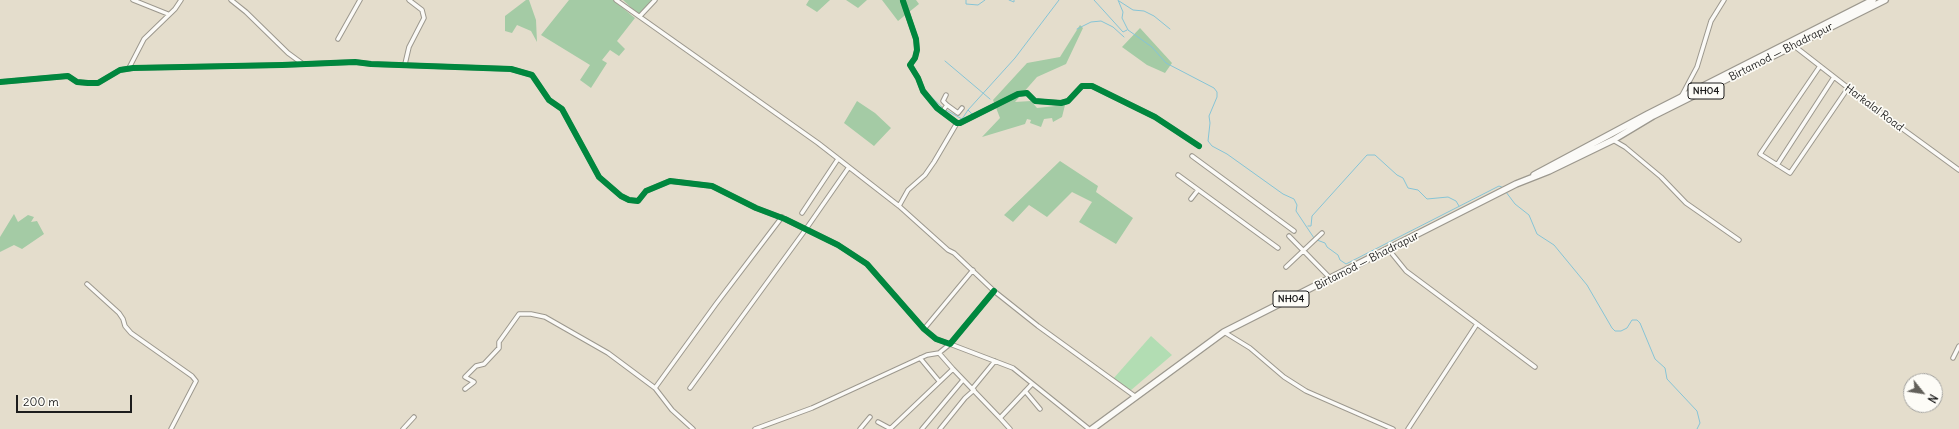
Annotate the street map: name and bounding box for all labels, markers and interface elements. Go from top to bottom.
street label: Birtamod — Bhadrapur [1727,20,1835,84]
street label: Harkalal Road [1842,82,1906,134]
road number: NH04 [1688,83,1724,99]
street label: Birtamod — Bhadrapur [1313,229,1421,293]
road number: NH04 [1273,291,1309,307]
north arrow [1903,373,1943,413]
scale bar [18,387,134,413]
text: N [1925,392,1940,405]
text: 200 m [23,394,59,409]

